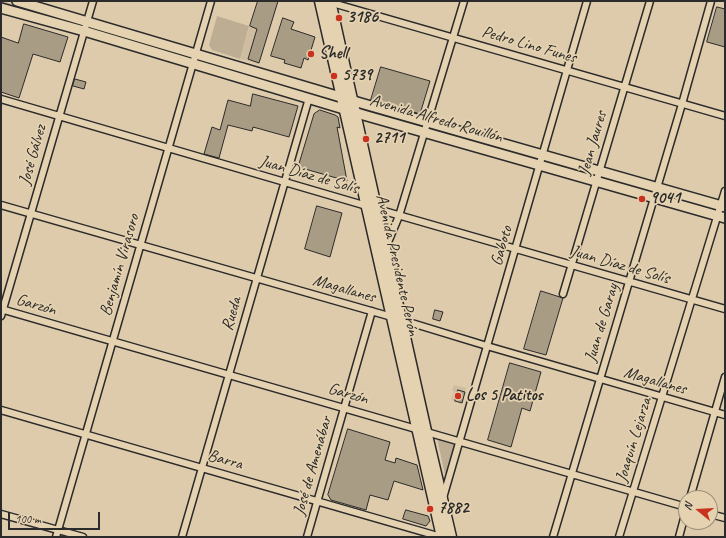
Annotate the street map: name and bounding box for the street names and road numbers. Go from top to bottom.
street label: Pedro Lino Funes [479,22,579,68]
street label: Avenida Alfredo Rouillón [367,90,505,148]
street label: Jean Jaures [574,109,612,177]
street label: José Gálvez [15,123,51,187]
street label: Juan Díaz de Solís [257,151,361,199]
street label: Avenida Presidente Perón [371,192,423,338]
street label: Benjamín Virasoro [96,212,144,318]
street label: Gaboto [487,224,517,268]
street label: Juan Díaz de Solís [568,241,672,289]
street label: Magallanes [310,270,378,308]
street label: Juan de Garay [580,282,624,364]
street label: Garzón [14,290,58,320]
street label: Rueda [217,295,247,333]
street label: Magallanes [621,362,689,400]
street label: Garzón [326,379,370,409]
street label: Joaquín Lejarza [612,395,656,485]
street label: José de Amenábar [289,414,337,518]
street label: Barra [205,445,245,475]

